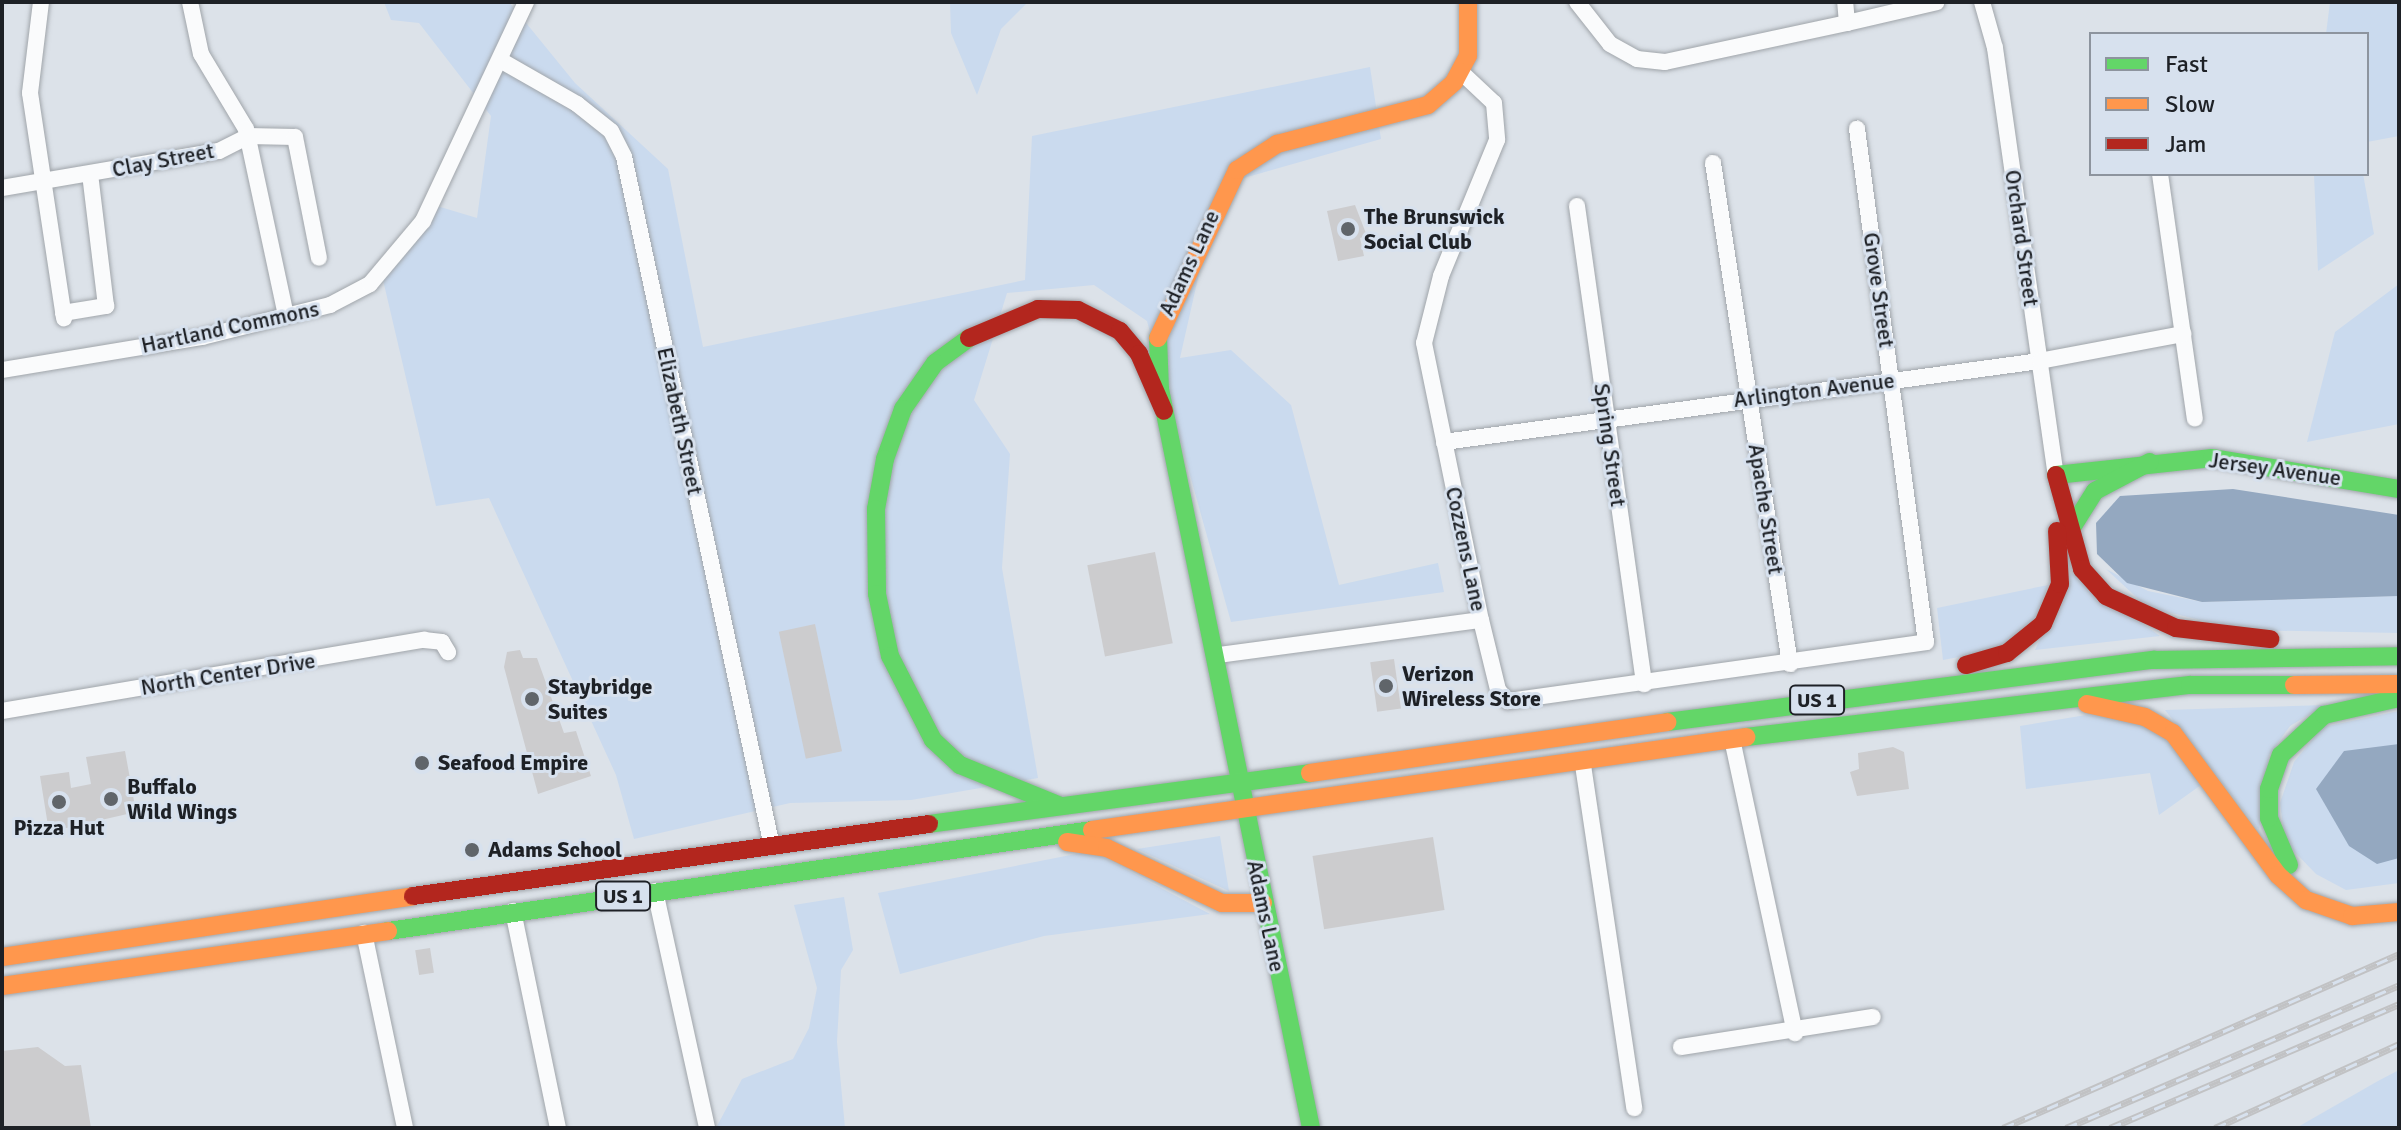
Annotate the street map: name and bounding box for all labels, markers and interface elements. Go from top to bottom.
legend [2089,32,2369,176]
text: Fast [2165,49,2208,79]
text: Slow [2165,89,2215,119]
text: Jam [2165,129,2206,159]
street label: Clay Street [110,137,216,183]
street label: Orchard Street [1999,168,2045,308]
place label: The Brunswick Social Club [1364,203,1504,254]
street label: Adams Lane [1153,206,1225,320]
marker: The Brunswick Social Club [1339,220,1357,238]
street label: Grove Street [1858,231,1900,349]
street label: Hartland Commons [139,295,321,359]
street label: Elizabeth Street [651,345,709,497]
street label: Arlington Avenue [1732,367,1896,413]
street label: Spring Street [1588,382,1632,508]
street label: Apache Street [1743,442,1789,576]
street label: Jersey Avenue [2207,447,2343,491]
street label: Cozzens Lane [1440,484,1492,614]
street label: North Center Drive [139,647,317,701]
place label: Verizon Wireless Store [1402,660,1541,712]
place label: Staybridge Suites [548,673,652,724]
marker: Verizon Wireless Store [1377,677,1395,695]
road number: US 1 [1789,684,1845,716]
marker: Staybridge Suites [523,690,541,708]
place label: Seafood Empire [438,750,588,776]
marker: Seafood Empire [413,754,431,772]
place label: Buffalo Wild Wings [127,773,237,824]
marker: Buffalo Wild Wings [102,790,120,808]
marker: Pizza Hut [50,793,68,811]
place label: Pizza Hut [14,815,104,841]
place label: Adams School [488,837,622,863]
marker: Adams School [463,841,481,859]
street label: Adams Lane [1241,858,1291,974]
road number: US 1 [595,880,651,912]

